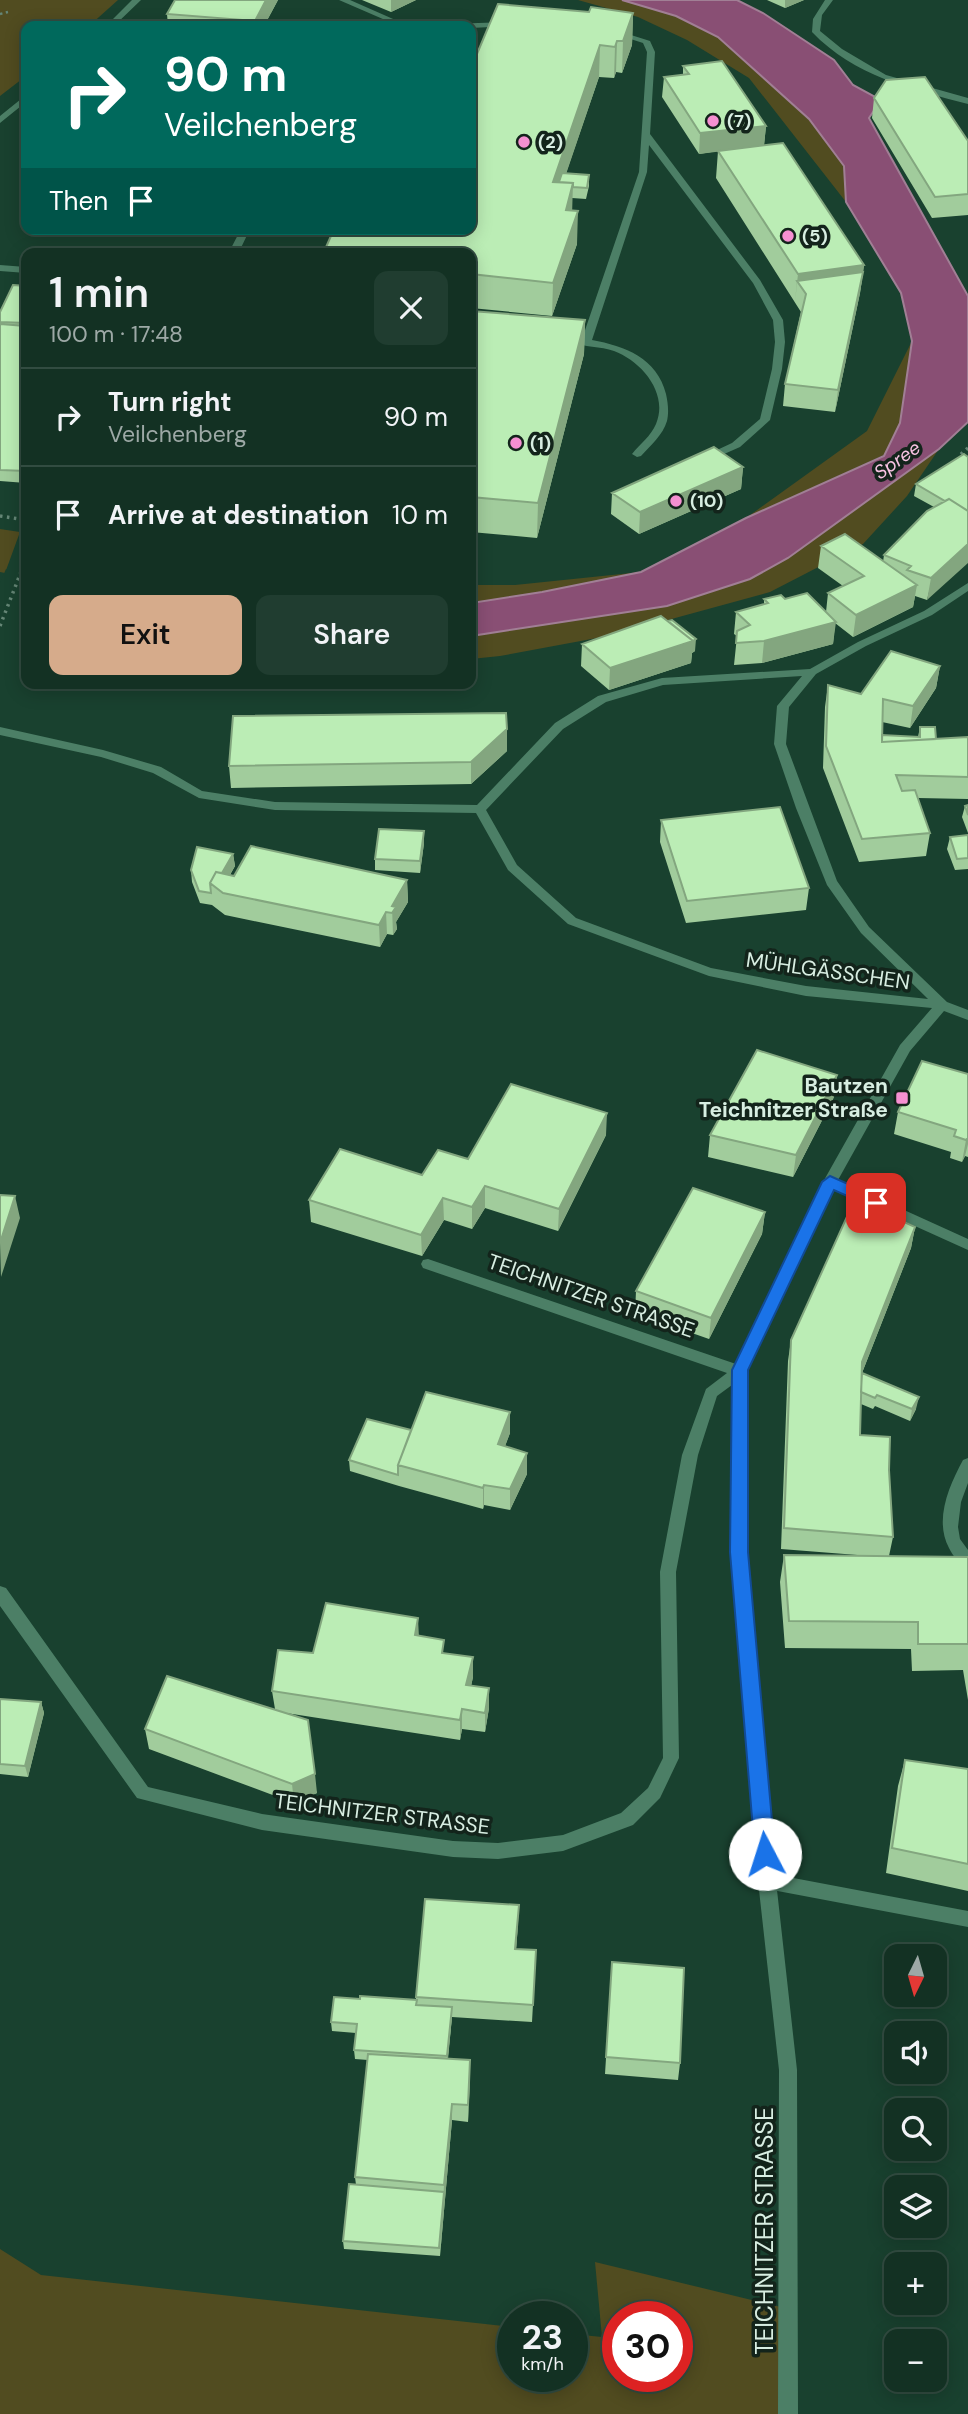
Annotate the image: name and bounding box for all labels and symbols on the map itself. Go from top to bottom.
place label: (7) [727,109,751,133]
marker: (7) [705,113,721,129]
place label: (2) [538,130,563,154]
marker: (2) [516,134,532,150]
place label: (5) [802,224,828,248]
marker: (5) [780,228,796,244]
place label: (1) [530,431,551,455]
marker: (1) [508,435,524,451]
water label: Spree [869,435,925,485]
place label: (10) [690,489,723,513]
marker: (10) [668,493,684,509]
street label: MÜHLGÄSSCHEN [744,946,912,996]
place label: Bautzen Teichnitzer Straße [699,1072,888,1124]
marker: Bautzen Teichnitzer Straße [894,1090,910,1106]
pin [846,1173,906,1233]
street label: TEICHNITZER STRASSE [484,1247,698,1345]
street label: TEICHNITZER STRASSE [273,1787,491,1841]
position arrow [728,1817,802,1891]
north arrow [884,1944,947,2007]
street label: TEICHNITZER STRASSE [749,2107,780,2355]
speed limit sign: 30 [602,2301,693,2392]

